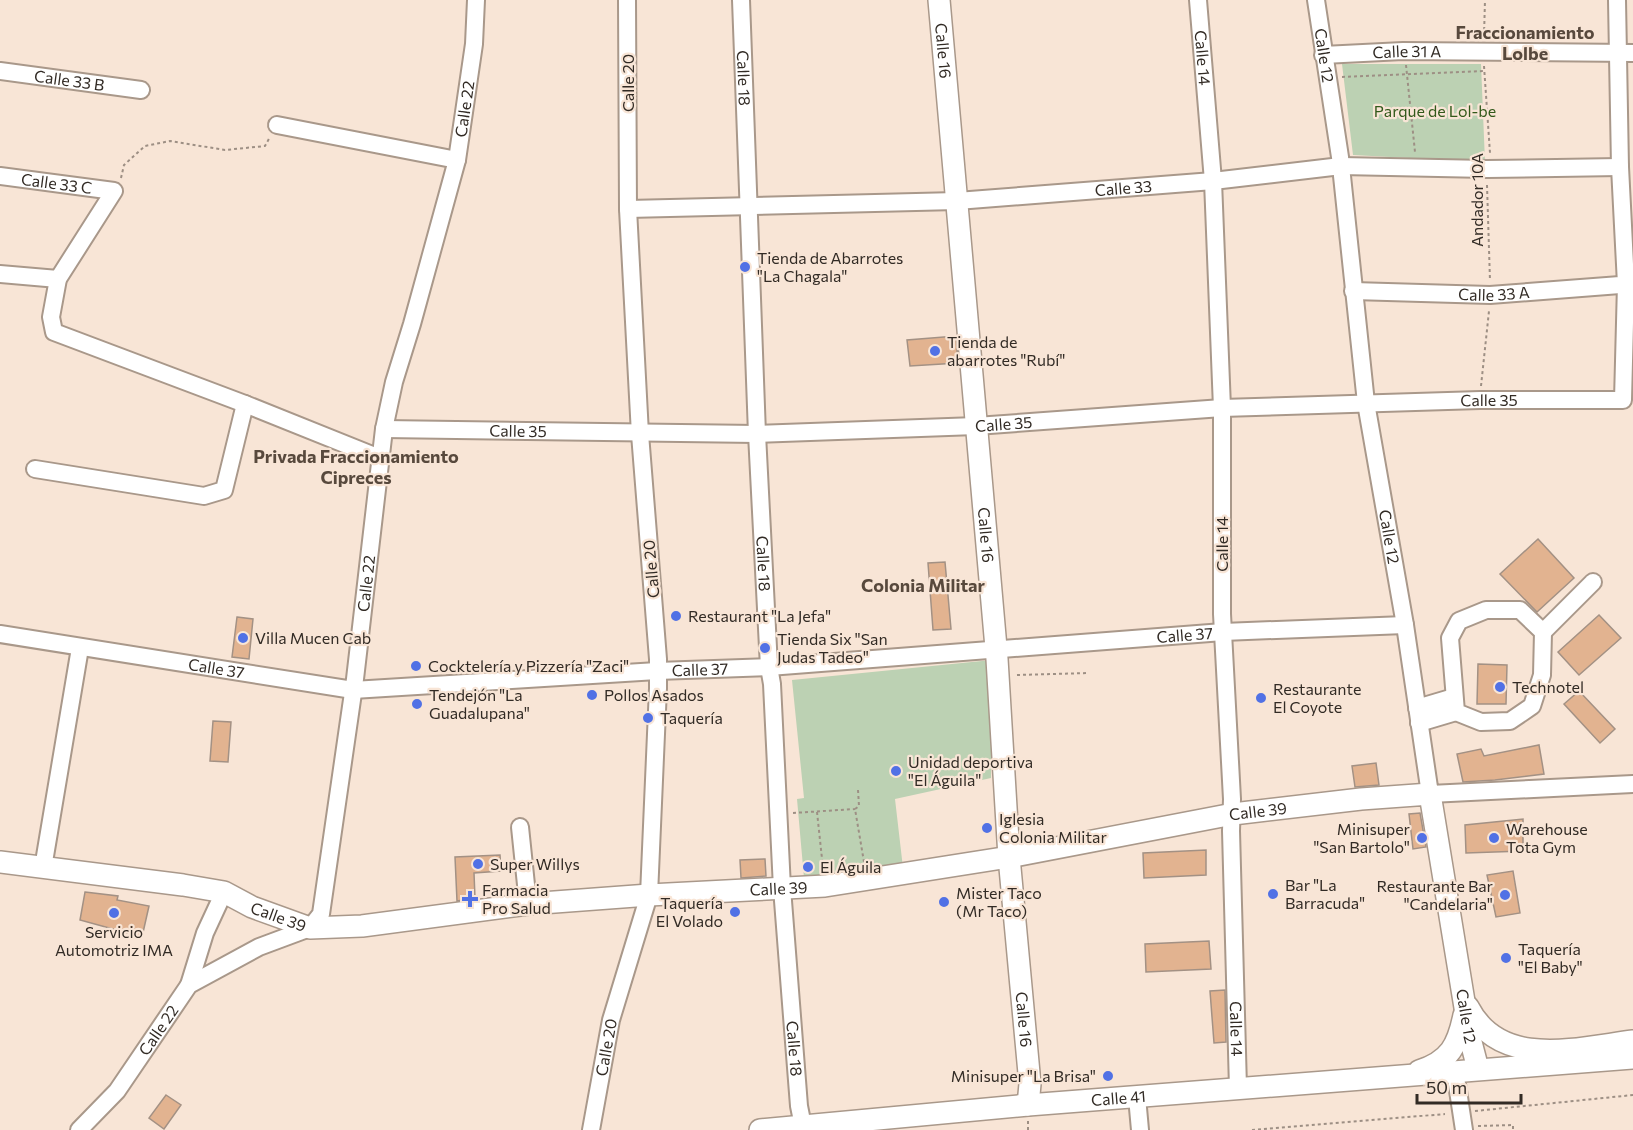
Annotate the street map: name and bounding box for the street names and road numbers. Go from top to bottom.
street label: Calle 16 [932,22,956,79]
street label: Calle 12 [1311,27,1339,84]
street label: Calle 14 [1192,29,1215,87]
street label: Calle 31 A [1372,41,1442,62]
street label: Calle 18 [734,50,755,106]
street label: Calle 20 [618,54,637,112]
street label: Calle 33 B [33,66,106,94]
street label: Calle 22 [450,79,478,138]
street label: Andador 10A [1467,153,1486,247]
street label: Calle 33 C [20,169,93,197]
street label: Calle 33 [1094,176,1153,199]
street label: Calle 33 A [1458,282,1530,304]
street label: Calle 35 [1460,390,1518,410]
street label: Calle 35 [974,412,1033,435]
street label: Calle 35 [489,420,547,440]
street label: Calle 16 [975,506,998,563]
street label: Calle 12 [1376,508,1404,565]
street label: Calle 14 [1212,516,1231,572]
street label: Calle 18 [753,535,775,592]
street label: Calle 20 [639,539,663,599]
street label: Calle 22 [353,554,378,613]
street label: Calle 37 [1156,623,1214,646]
street label: Calle 37 [187,654,246,682]
street label: Calle 37 [671,658,729,679]
street label: Calle 39 [1228,798,1288,823]
street label: Calle 39 [749,877,808,899]
street label: Calle 39 [248,897,309,935]
street label: Calle 12 [1453,987,1481,1045]
street label: Calle 16 [1013,991,1037,1048]
street label: Calle 22 [134,1001,182,1059]
street label: Calle 14 [1227,1001,1247,1057]
street label: Calle 20 [591,1017,620,1078]
street label: Calle 18 [783,1020,807,1077]
street label: Calle 41 [1090,1086,1147,1109]

